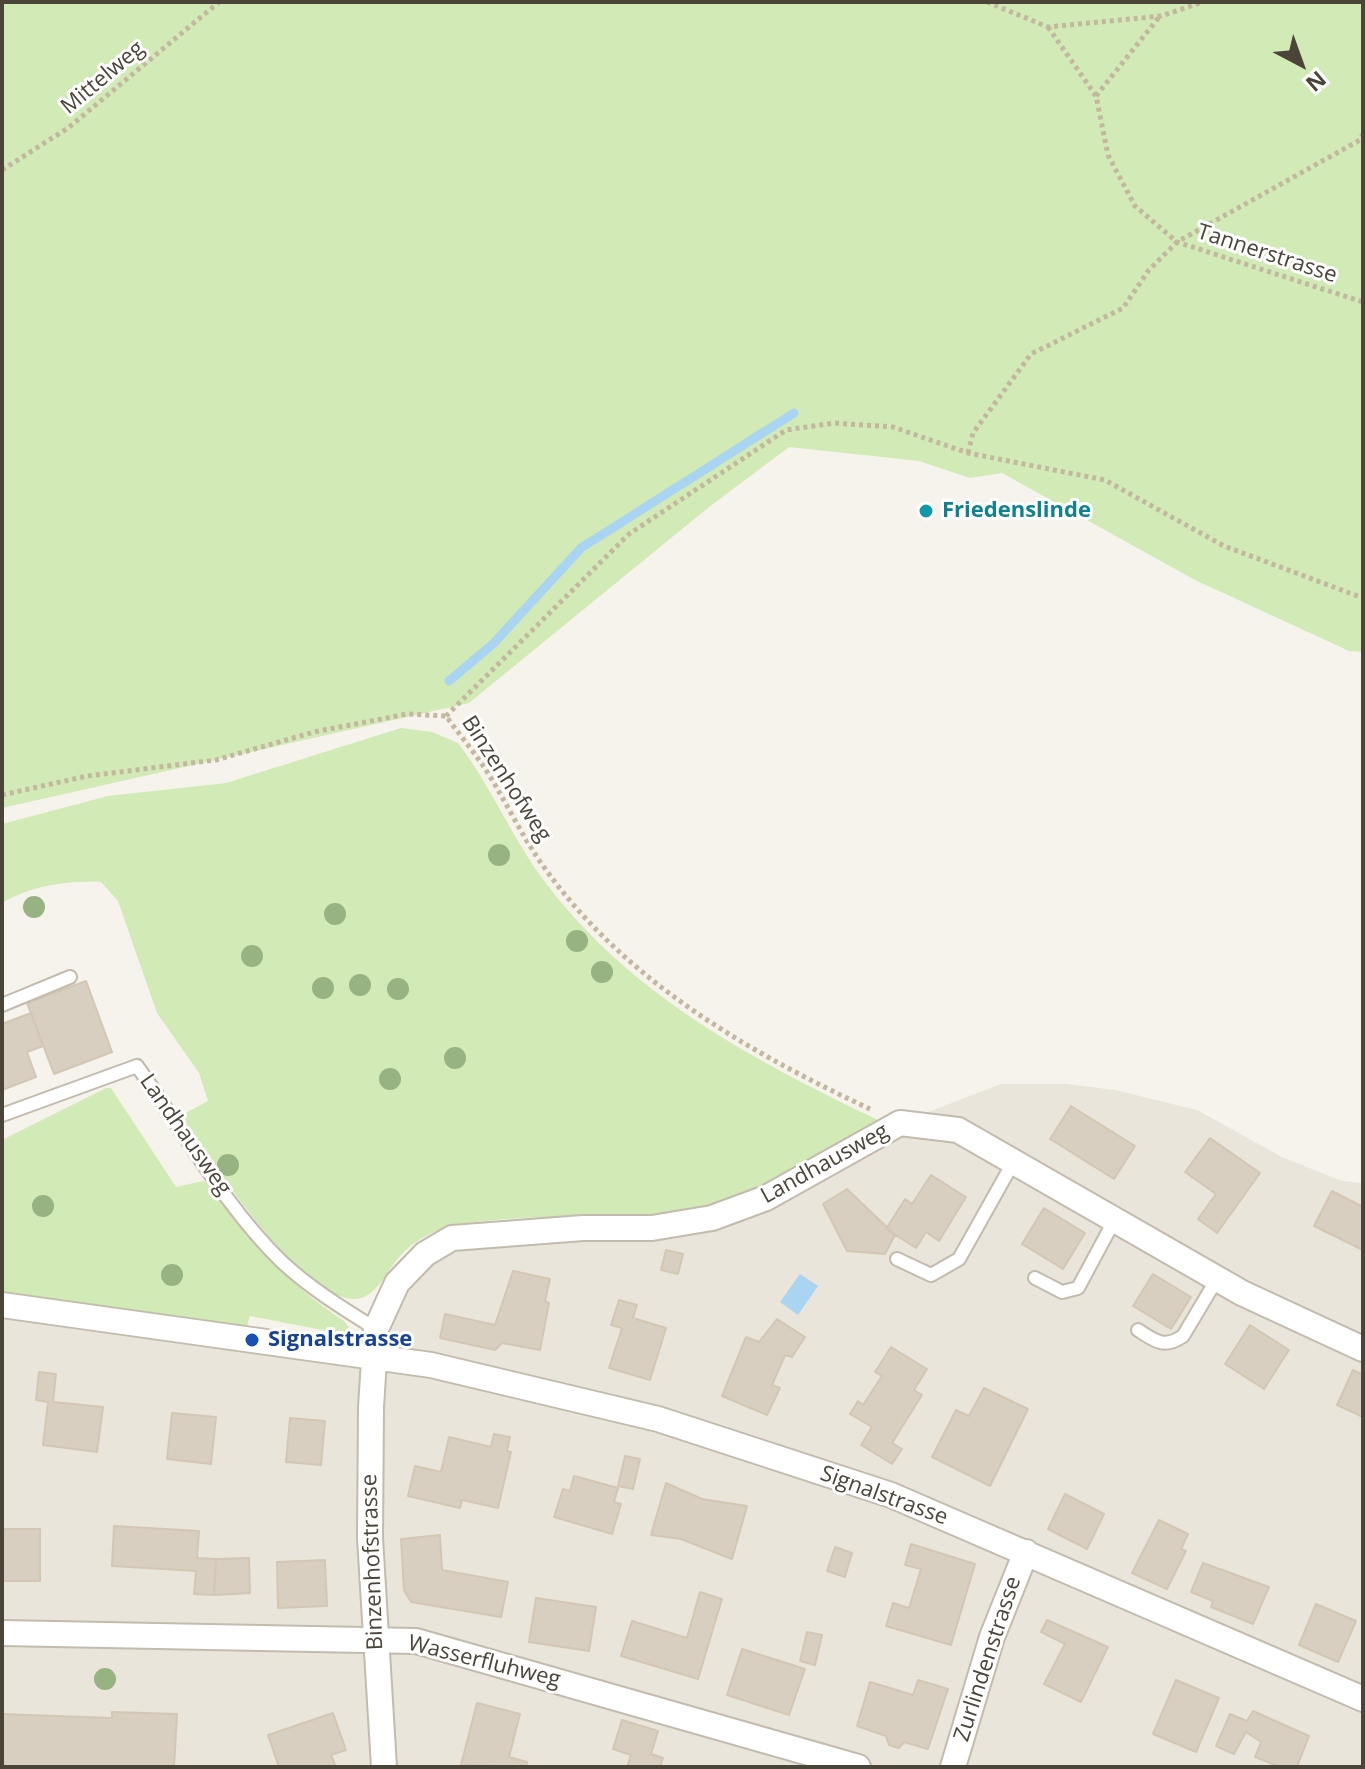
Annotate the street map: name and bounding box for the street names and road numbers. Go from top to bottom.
street label: Mittelweg [56,36,150,120]
street label: Tannerstrasse [1194,219,1340,289]
street label: Binzenhofweg [455,711,557,847]
street label: Landhausweg [134,1069,236,1201]
street label: Landhausweg [757,1118,893,1210]
street label: Signalstrasse [817,1461,951,1531]
street label: Binzenhofstrasse [357,1473,389,1651]
street label: Zurlindenstrasse [949,1573,1027,1745]
street label: Wasserfluhweg [405,1630,563,1694]

